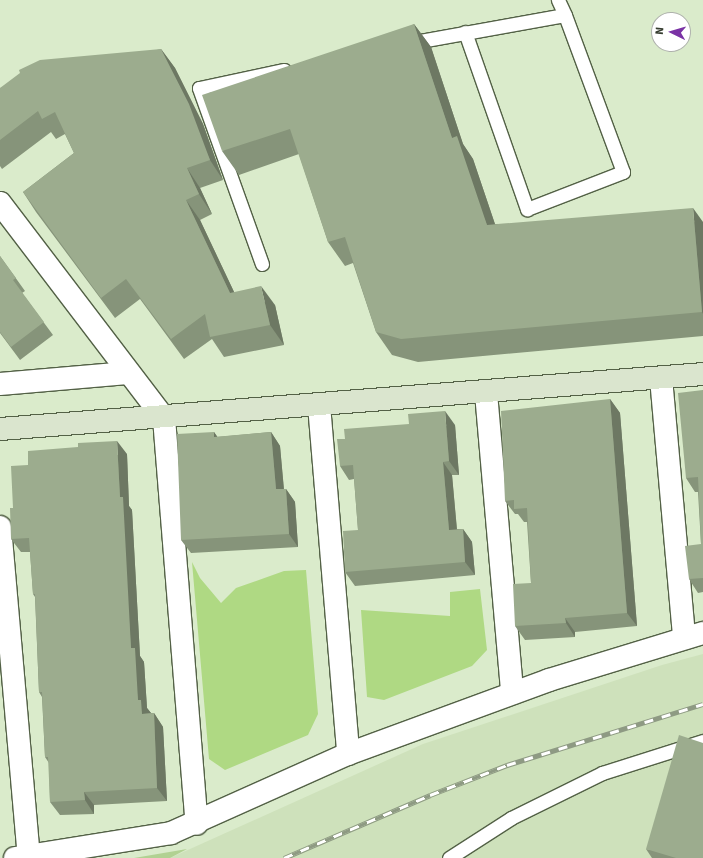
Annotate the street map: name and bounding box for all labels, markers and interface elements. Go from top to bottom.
north arrow [651,12,691,52]
text: N [653,27,666,35]

